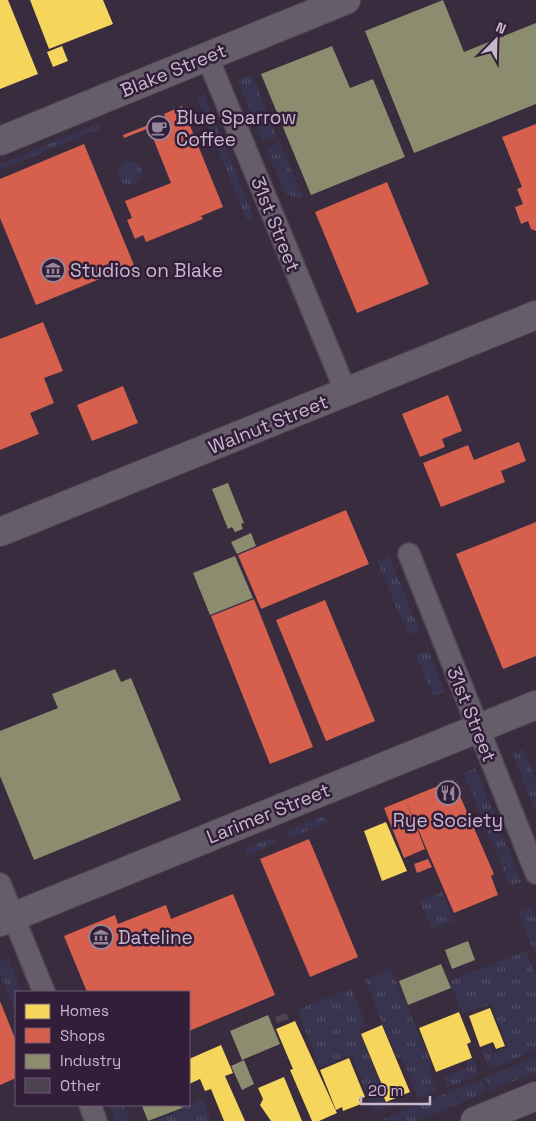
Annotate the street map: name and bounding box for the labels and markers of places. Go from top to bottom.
place label: Blue Sparrow Coffee [176,105,297,152]
cafe icon: Blue Sparrow Coffee [146,115,172,141]
museum icon: Studios on Blake [40,257,66,283]
place label: Studios on Blake [70,258,223,283]
restaurant icon: Rye Society [435,780,461,806]
place label: Rye Society [393,808,503,833]
museum icon: Dateline [88,924,114,950]
place label: Dateline [118,925,193,950]

